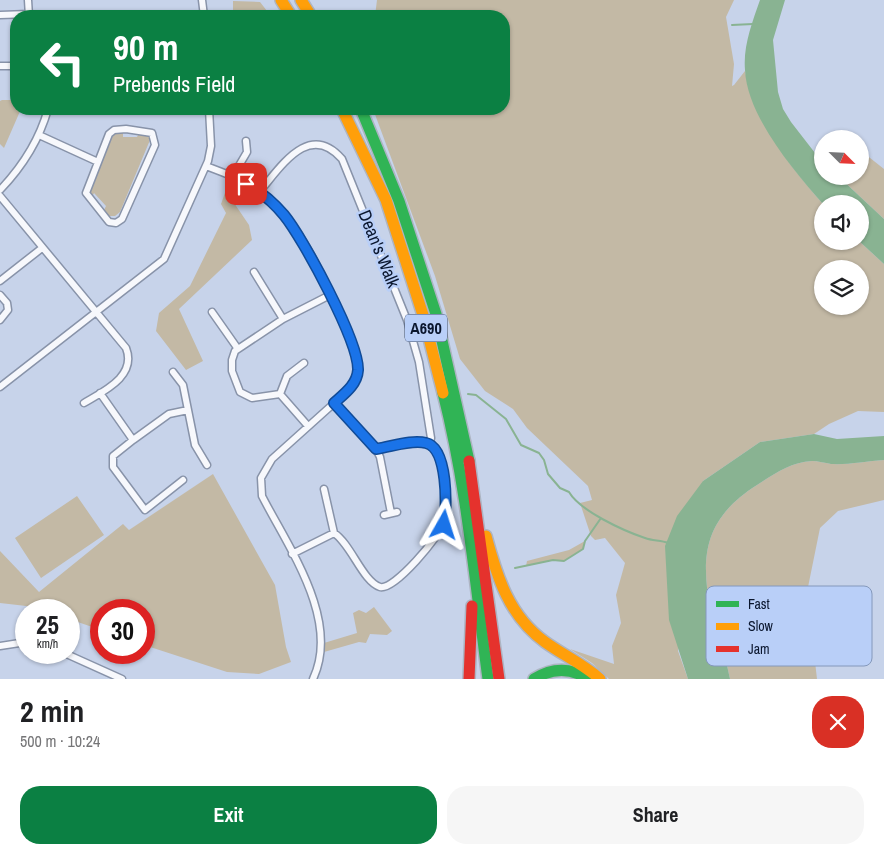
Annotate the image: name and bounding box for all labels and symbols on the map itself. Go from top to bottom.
north arrow [814,130,869,185]
pin [225,163,267,205]
street label: Dean's Walk [353,206,407,292]
road number: A690 [405,314,447,342]
position arrow [417,498,469,550]
legend [706,586,872,666]
text: Fast [748,595,770,613]
speed limit sign: 30 [90,599,155,664]
text: Slow [748,617,774,635]
text: Jam [748,640,770,658]

